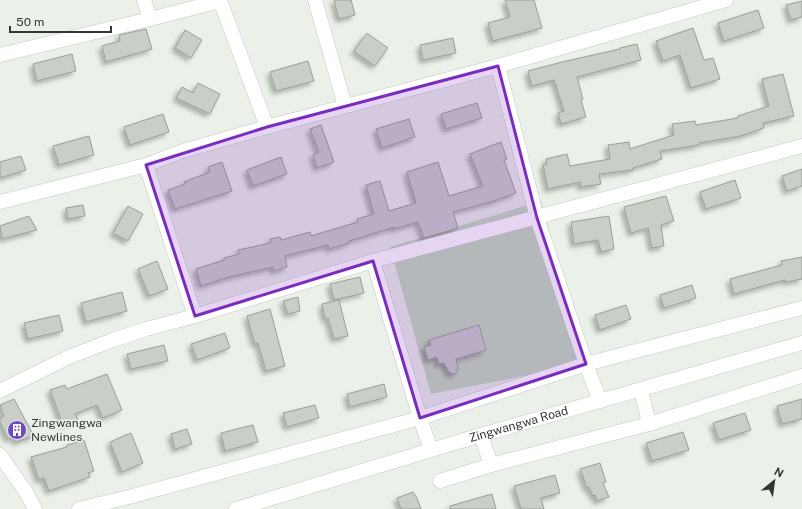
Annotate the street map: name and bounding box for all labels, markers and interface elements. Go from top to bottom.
scale bar [10,8,111,34]
text: 50 m [16,15,44,29]
street label: Zingwangwa Road [467,403,570,445]
place label: Zingwangwa Newlines [31,416,102,444]
building icon: Zingwangwa Newlines [6,419,28,441]
north arrow [754,461,794,501]
text: N [772,465,786,480]

